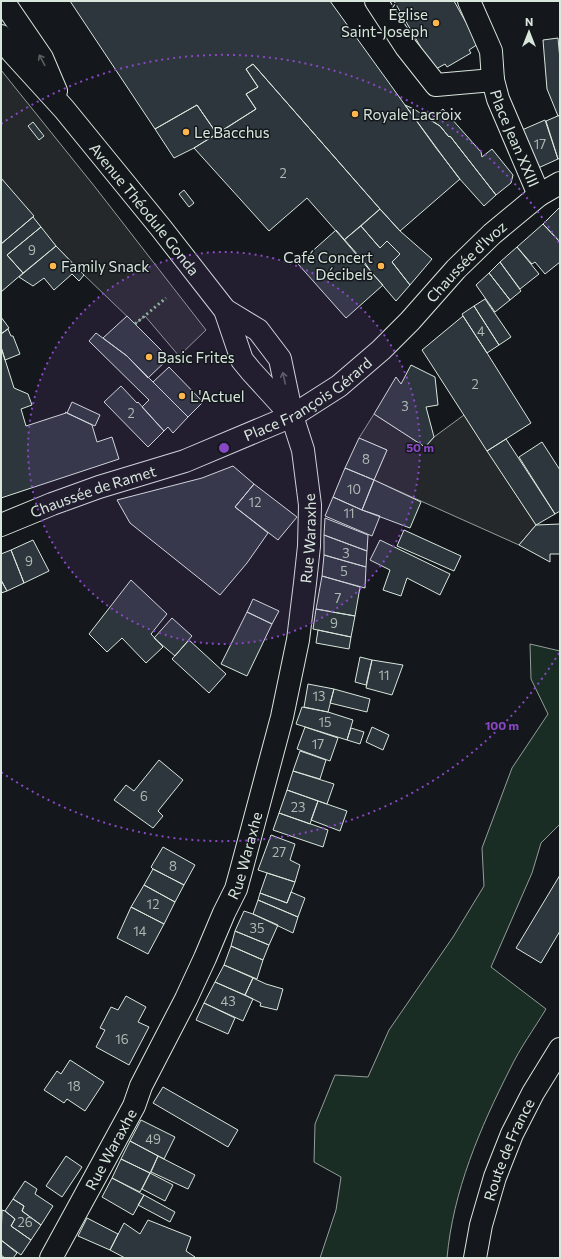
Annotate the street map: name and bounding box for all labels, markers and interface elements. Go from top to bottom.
place label: Église Saint-Joseph [341,4,428,40]
north arrow [509,12,549,52]
text: N [525,15,533,28]
marker: Église Saint-Joseph [431,18,441,28]
one-way arrow [38,55,45,67]
street label: Place Jean XXIII [487,88,543,190]
place label: Royale Lacroix [363,105,462,123]
marker: Royale Lacroix [350,109,360,119]
place label: Le Bacchus [194,123,270,141]
marker: Le Bacchus [181,127,191,137]
house number: 17 [534,136,546,152]
street label: Avenue Théodule Gonda [86,139,203,279]
house number: 2 [279,165,287,181]
street label: Chaussée d'Ivoz [422,217,510,306]
house number: 9 [28,242,36,258]
place label: Café Concert Décibels [283,248,373,283]
place label: Family Snack [61,257,149,275]
marker: Family Snack [48,261,58,271]
marker: Café Concert Décibels [376,261,386,271]
house number: 4 [477,323,485,339]
place label: Basic Frites [157,348,235,366]
marker: Basic Frites [144,352,154,362]
street label: Place François Gérard [241,353,375,444]
one-way arrow [279,372,287,385]
house number: 2 [471,376,479,392]
place label: L'Actuel [190,387,244,405]
marker: L'Actuel [177,391,187,401]
house number: 3 [401,398,409,414]
house number: 2 [127,405,135,421]
text: 50 m [406,440,434,454]
centre of rings [217,441,231,455]
house number: 8 [362,451,370,467]
street label: Chaussée de Ramet [27,461,158,521]
house number: 10 [347,481,361,497]
street label: Rue Waraxhe [296,493,319,584]
house number: 12 [249,494,261,510]
house number: 11 [343,505,355,521]
house number: 3 [342,545,350,561]
house number: 9 [25,553,33,569]
house number: 5 [340,563,348,579]
house number: 7 [335,590,342,606]
house number: 9 [330,615,338,631]
house number: 11 [378,667,390,683]
house number: 13 [313,688,325,704]
house number: 15 [318,714,332,730]
text: 100 m [485,718,519,732]
house number: 17 [312,736,324,752]
house number: 6 [140,788,148,804]
house number: 23 [291,799,305,815]
street label: Rue Waraxhe [223,810,265,902]
house number: 27 [272,844,286,860]
house number: 8 [169,858,177,874]
house number: 12 [147,896,159,912]
house number: 35 [250,920,264,936]
house number: 14 [133,923,147,939]
house number: 43 [220,993,236,1009]
house number: 16 [115,1031,129,1047]
house number: 18 [67,1078,81,1094]
street label: Route de France [480,1095,538,1203]
street label: Rue Waraxhe [81,1105,140,1193]
house number: 49 [145,1131,161,1147]
house number: 26 [17,1214,33,1230]

